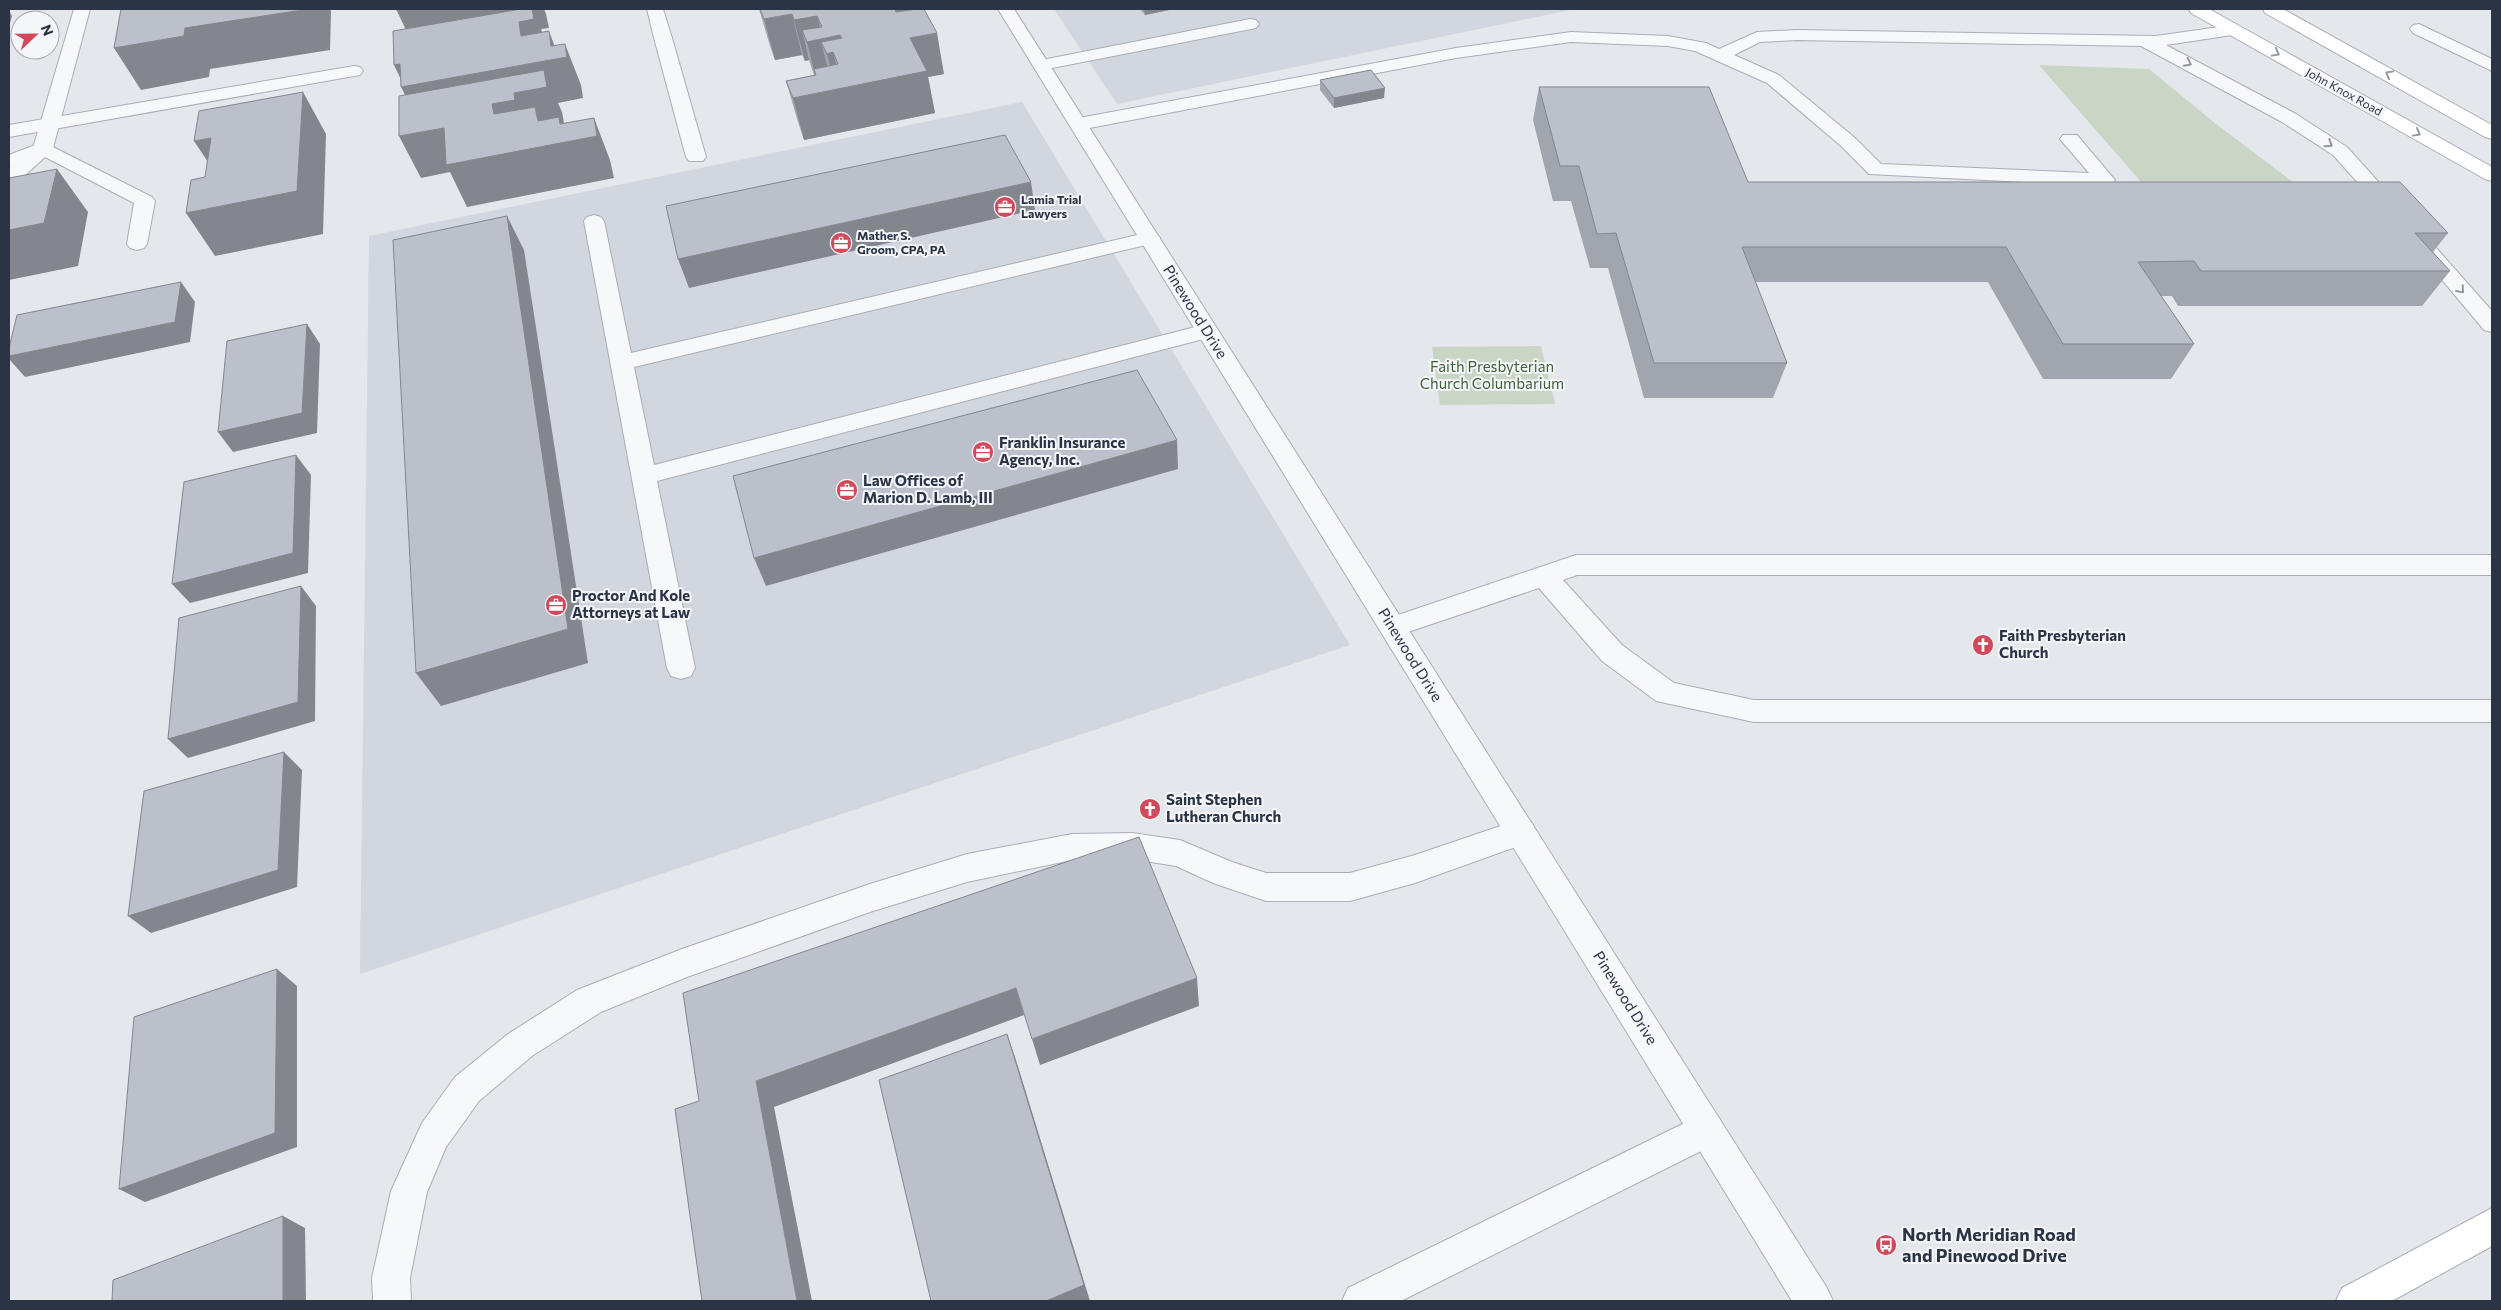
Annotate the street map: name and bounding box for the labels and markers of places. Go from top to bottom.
place label: Lamia Trial Lawyers [1021,192,1082,220]
office icon: Lamia Trial Lawyers [993,195,1017,219]
place label: Mather S. Groom, CPA, PA [857,228,946,256]
office icon: Mather S. Groom, CPA, PA [829,231,853,255]
place label: Franklin Insurance Agency, Inc. [999,433,1125,468]
office icon: Franklin Insurance Agency, Inc. [971,440,995,464]
place label: Law Offices of Marion D. Lamb, III [863,471,993,506]
office icon: Law Offices of Marion D. Lamb, III [835,478,859,502]
place label: Proctor And Kole Attorneys at Law [572,586,691,621]
office icon: Proctor And Kole Attorneys at Law [544,593,568,617]
place label: Faith Presbyterian Church [1999,626,2126,661]
church icon: Faith Presbyterian Church [1971,633,1995,657]
place label: Saint Stephen Lutheran Church [1166,790,1281,825]
church icon: Saint Stephen Lutheran Church [1138,797,1162,821]
place label: North Meridian Road and Pinewood Drive [1902,1223,2076,1266]
bus stop icon: North Meridian Road and Pinewood Drive [1874,1233,1898,1257]

